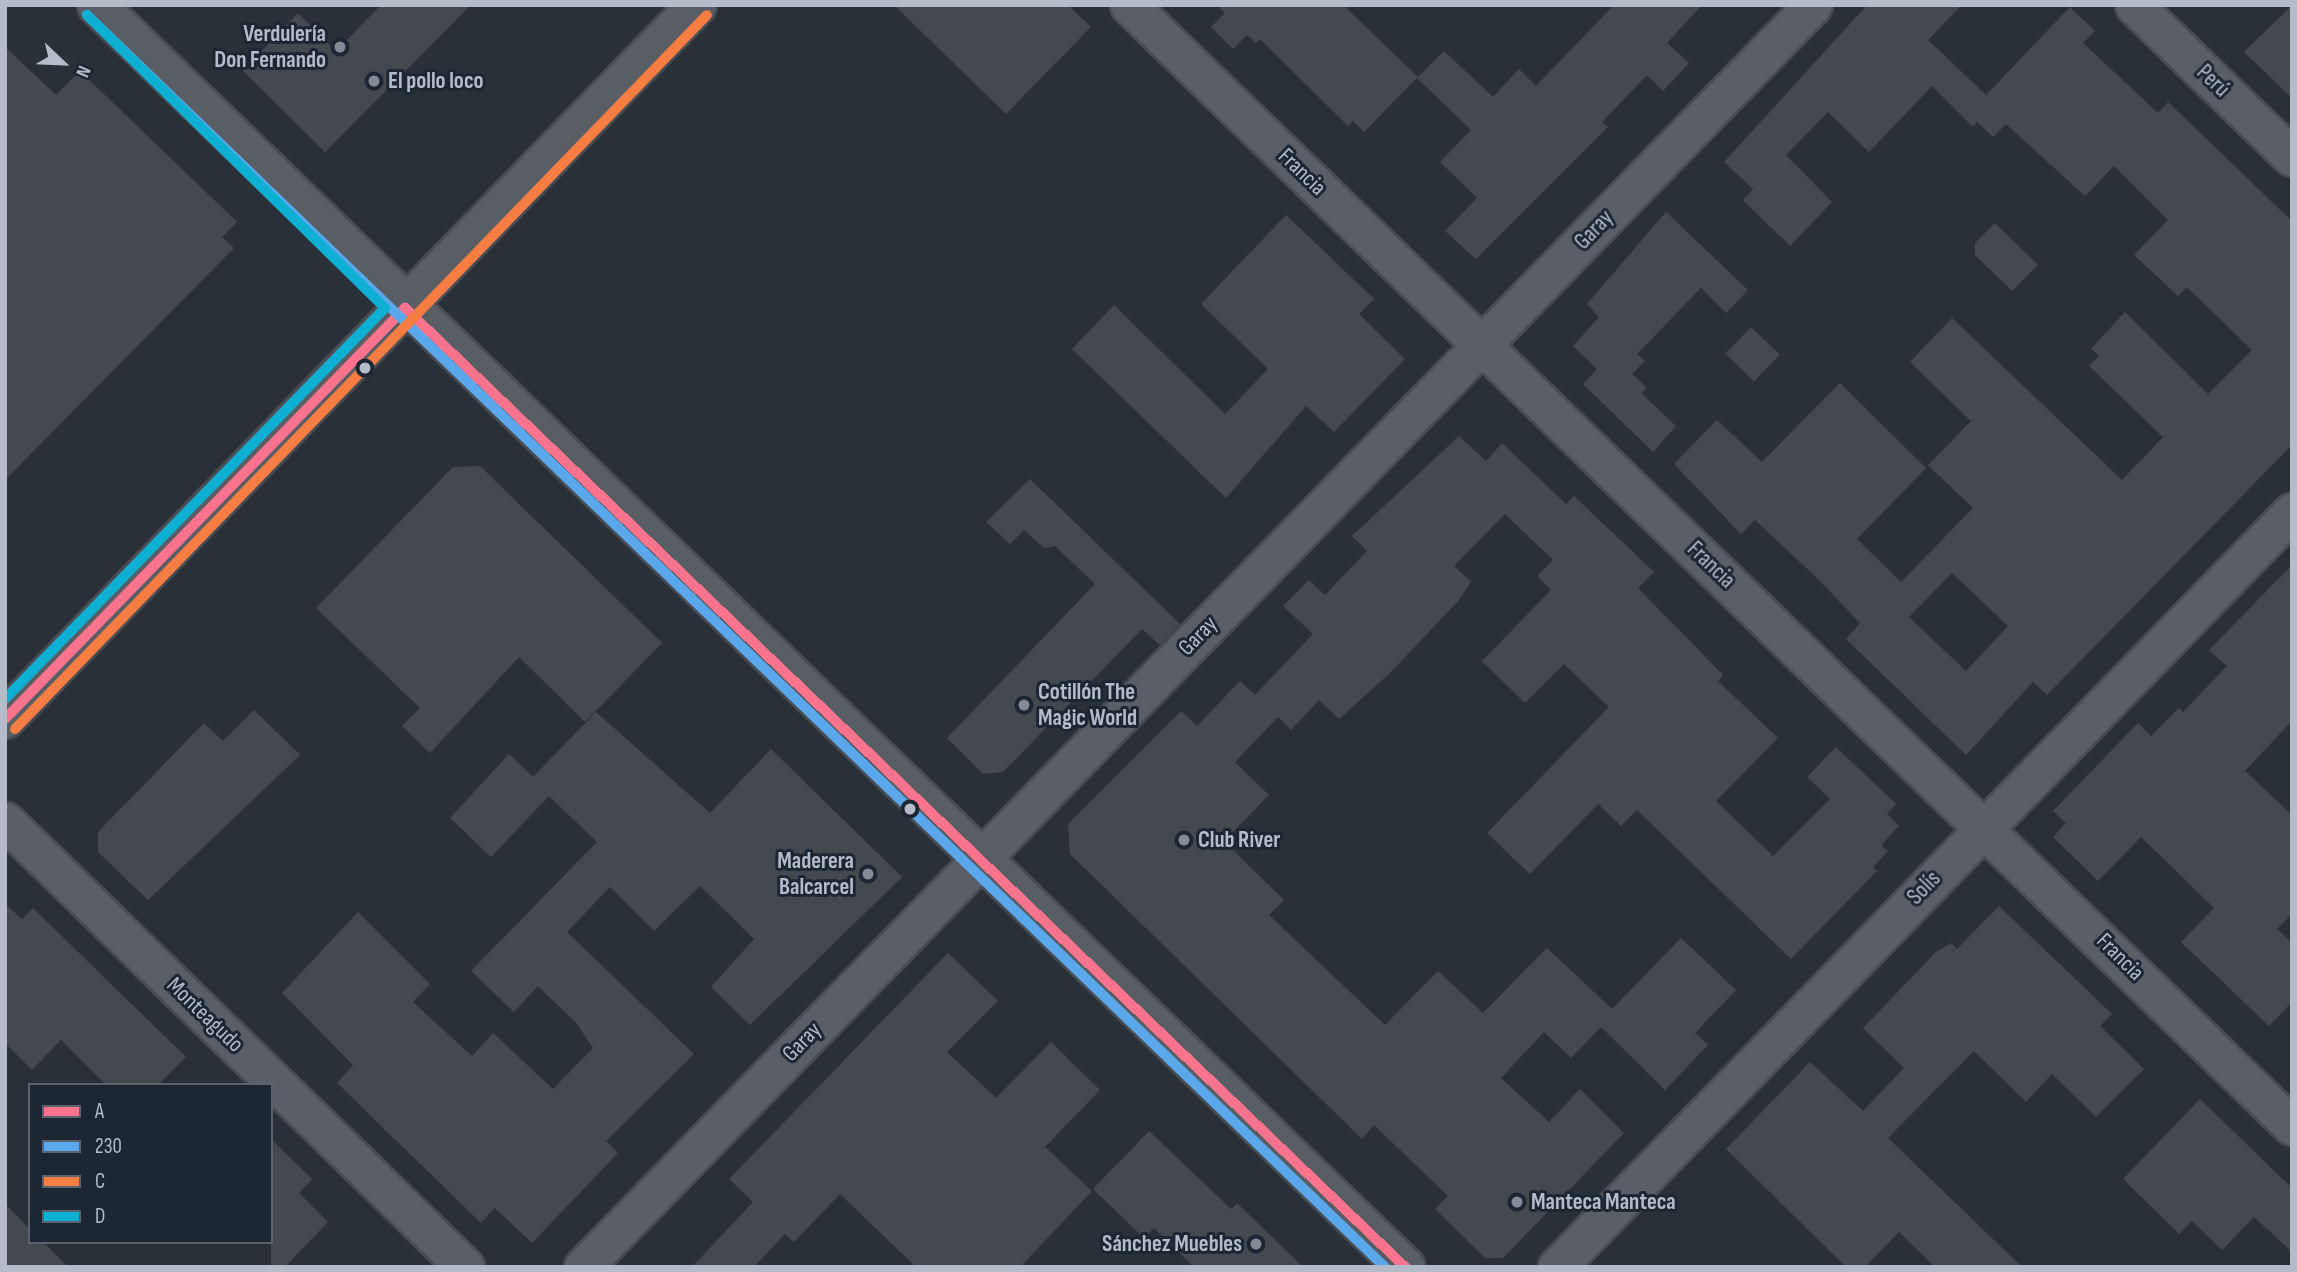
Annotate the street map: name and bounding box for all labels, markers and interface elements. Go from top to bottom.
place label: Verdulería Don Fernando [214,20,326,74]
north arrow [28,28,98,98]
marker: Verdulería Don Fernando [332,39,348,55]
street label: Perú [2191,59,2235,103]
text: N [70,62,95,81]
place label: El pollo loco [388,67,484,95]
marker: El pollo loco [366,73,382,89]
street label: Francia [1272,143,1332,201]
street label: Garay [1569,205,1619,255]
unlabelled marker [358,361,372,375]
street label: Francia [1681,536,1741,594]
street label: Garay [1173,611,1223,661]
place label: Cotillón The Magic World [1038,678,1137,732]
marker: Cotillón The Magic World [1016,697,1032,713]
unlabelled marker [903,802,917,816]
place label: Club River [1198,826,1280,854]
marker: Club River [1176,832,1192,848]
place label: Maderera Balcarcel [777,847,854,901]
street label: Solís [1901,865,1947,911]
marker: Maderera Balcarcel [860,866,876,882]
street label: Francia [2090,927,2150,987]
street label: Monteagudo [161,972,249,1058]
street label: Garay [777,1017,827,1067]
legend [28,1083,273,1244]
text: A [95,1099,104,1124]
text: 230 [95,1134,122,1159]
text: C [95,1169,105,1194]
place label: Manteca Manteca [1531,1188,1676,1216]
marker: Manteca Manteca [1509,1194,1525,1210]
text: D [95,1204,105,1229]
place label: Sánchez Muebles [1102,1230,1242,1258]
marker: Sánchez Muebles [1248,1236,1264,1252]

